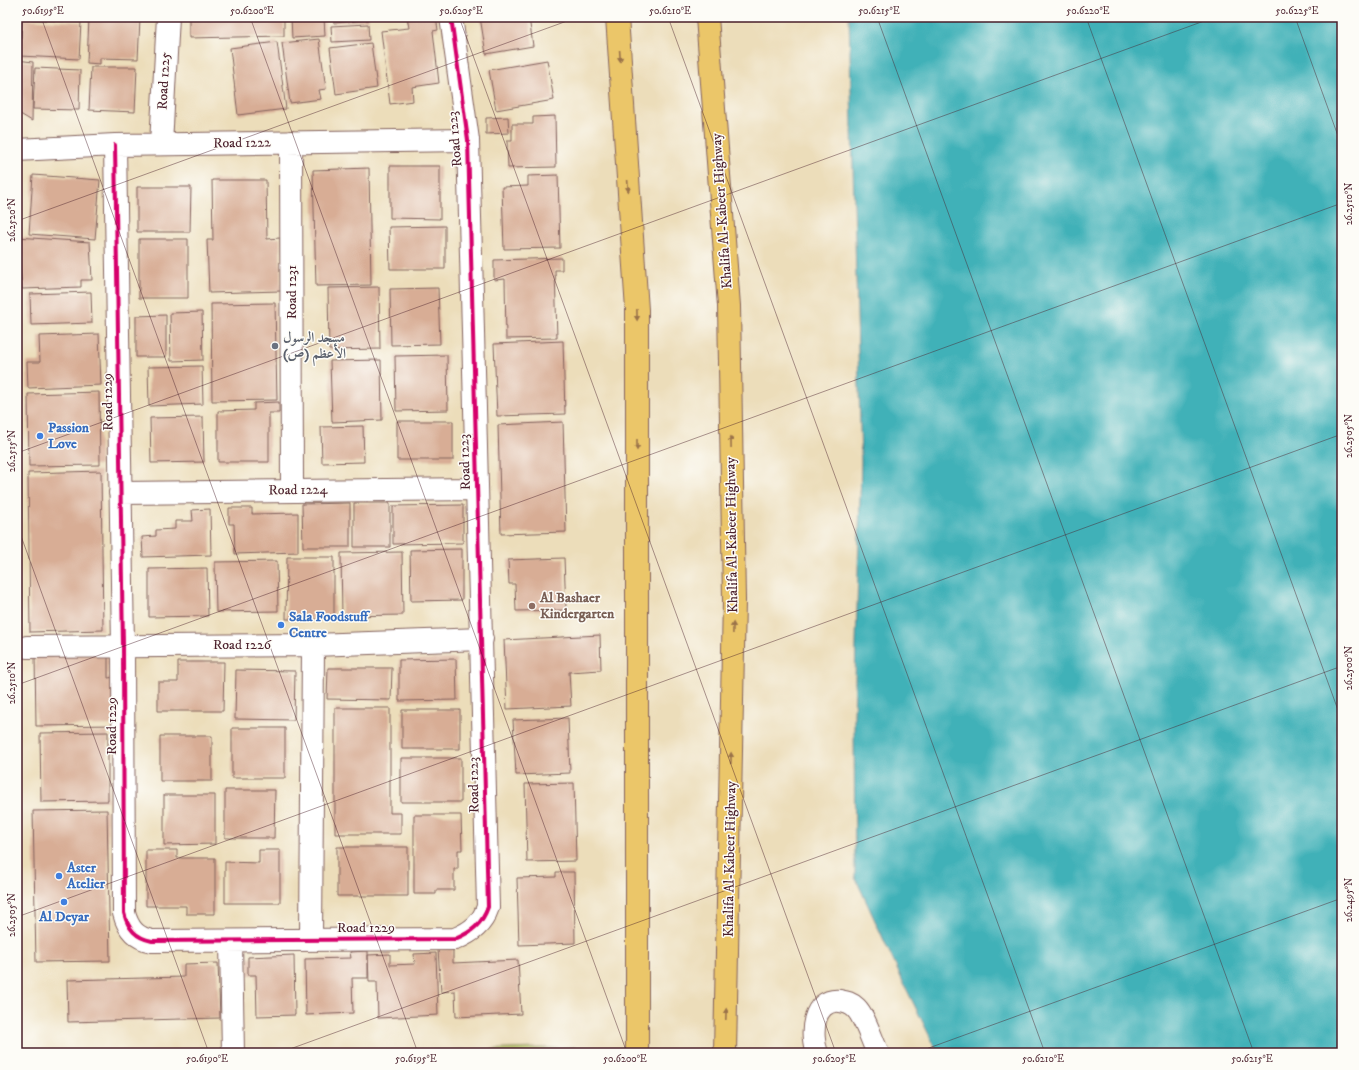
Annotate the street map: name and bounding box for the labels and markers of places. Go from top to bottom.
place label: مسجد الرسول الأعظم (ص) [283,329,346,366]
marker: مسجد الرسول الأعظم (ص) [270,341,280,351]
place label: Passion Love [48,419,90,453]
marker: Passion Love [35,431,45,441]
place label: Al Bashaer Kindergarten [539,589,615,623]
marker: Al Bashaer Kindergarten [527,601,537,611]
place label: Sala Foodstuff Centre [289,608,371,642]
marker: Sala Foodstuff Centre [276,620,286,630]
place label: Aster Atelier [66,859,106,893]
marker: Aster Atelier [54,871,64,881]
marker: Al Deyar [59,897,69,907]
place label: Al Deyar [38,908,90,926]

